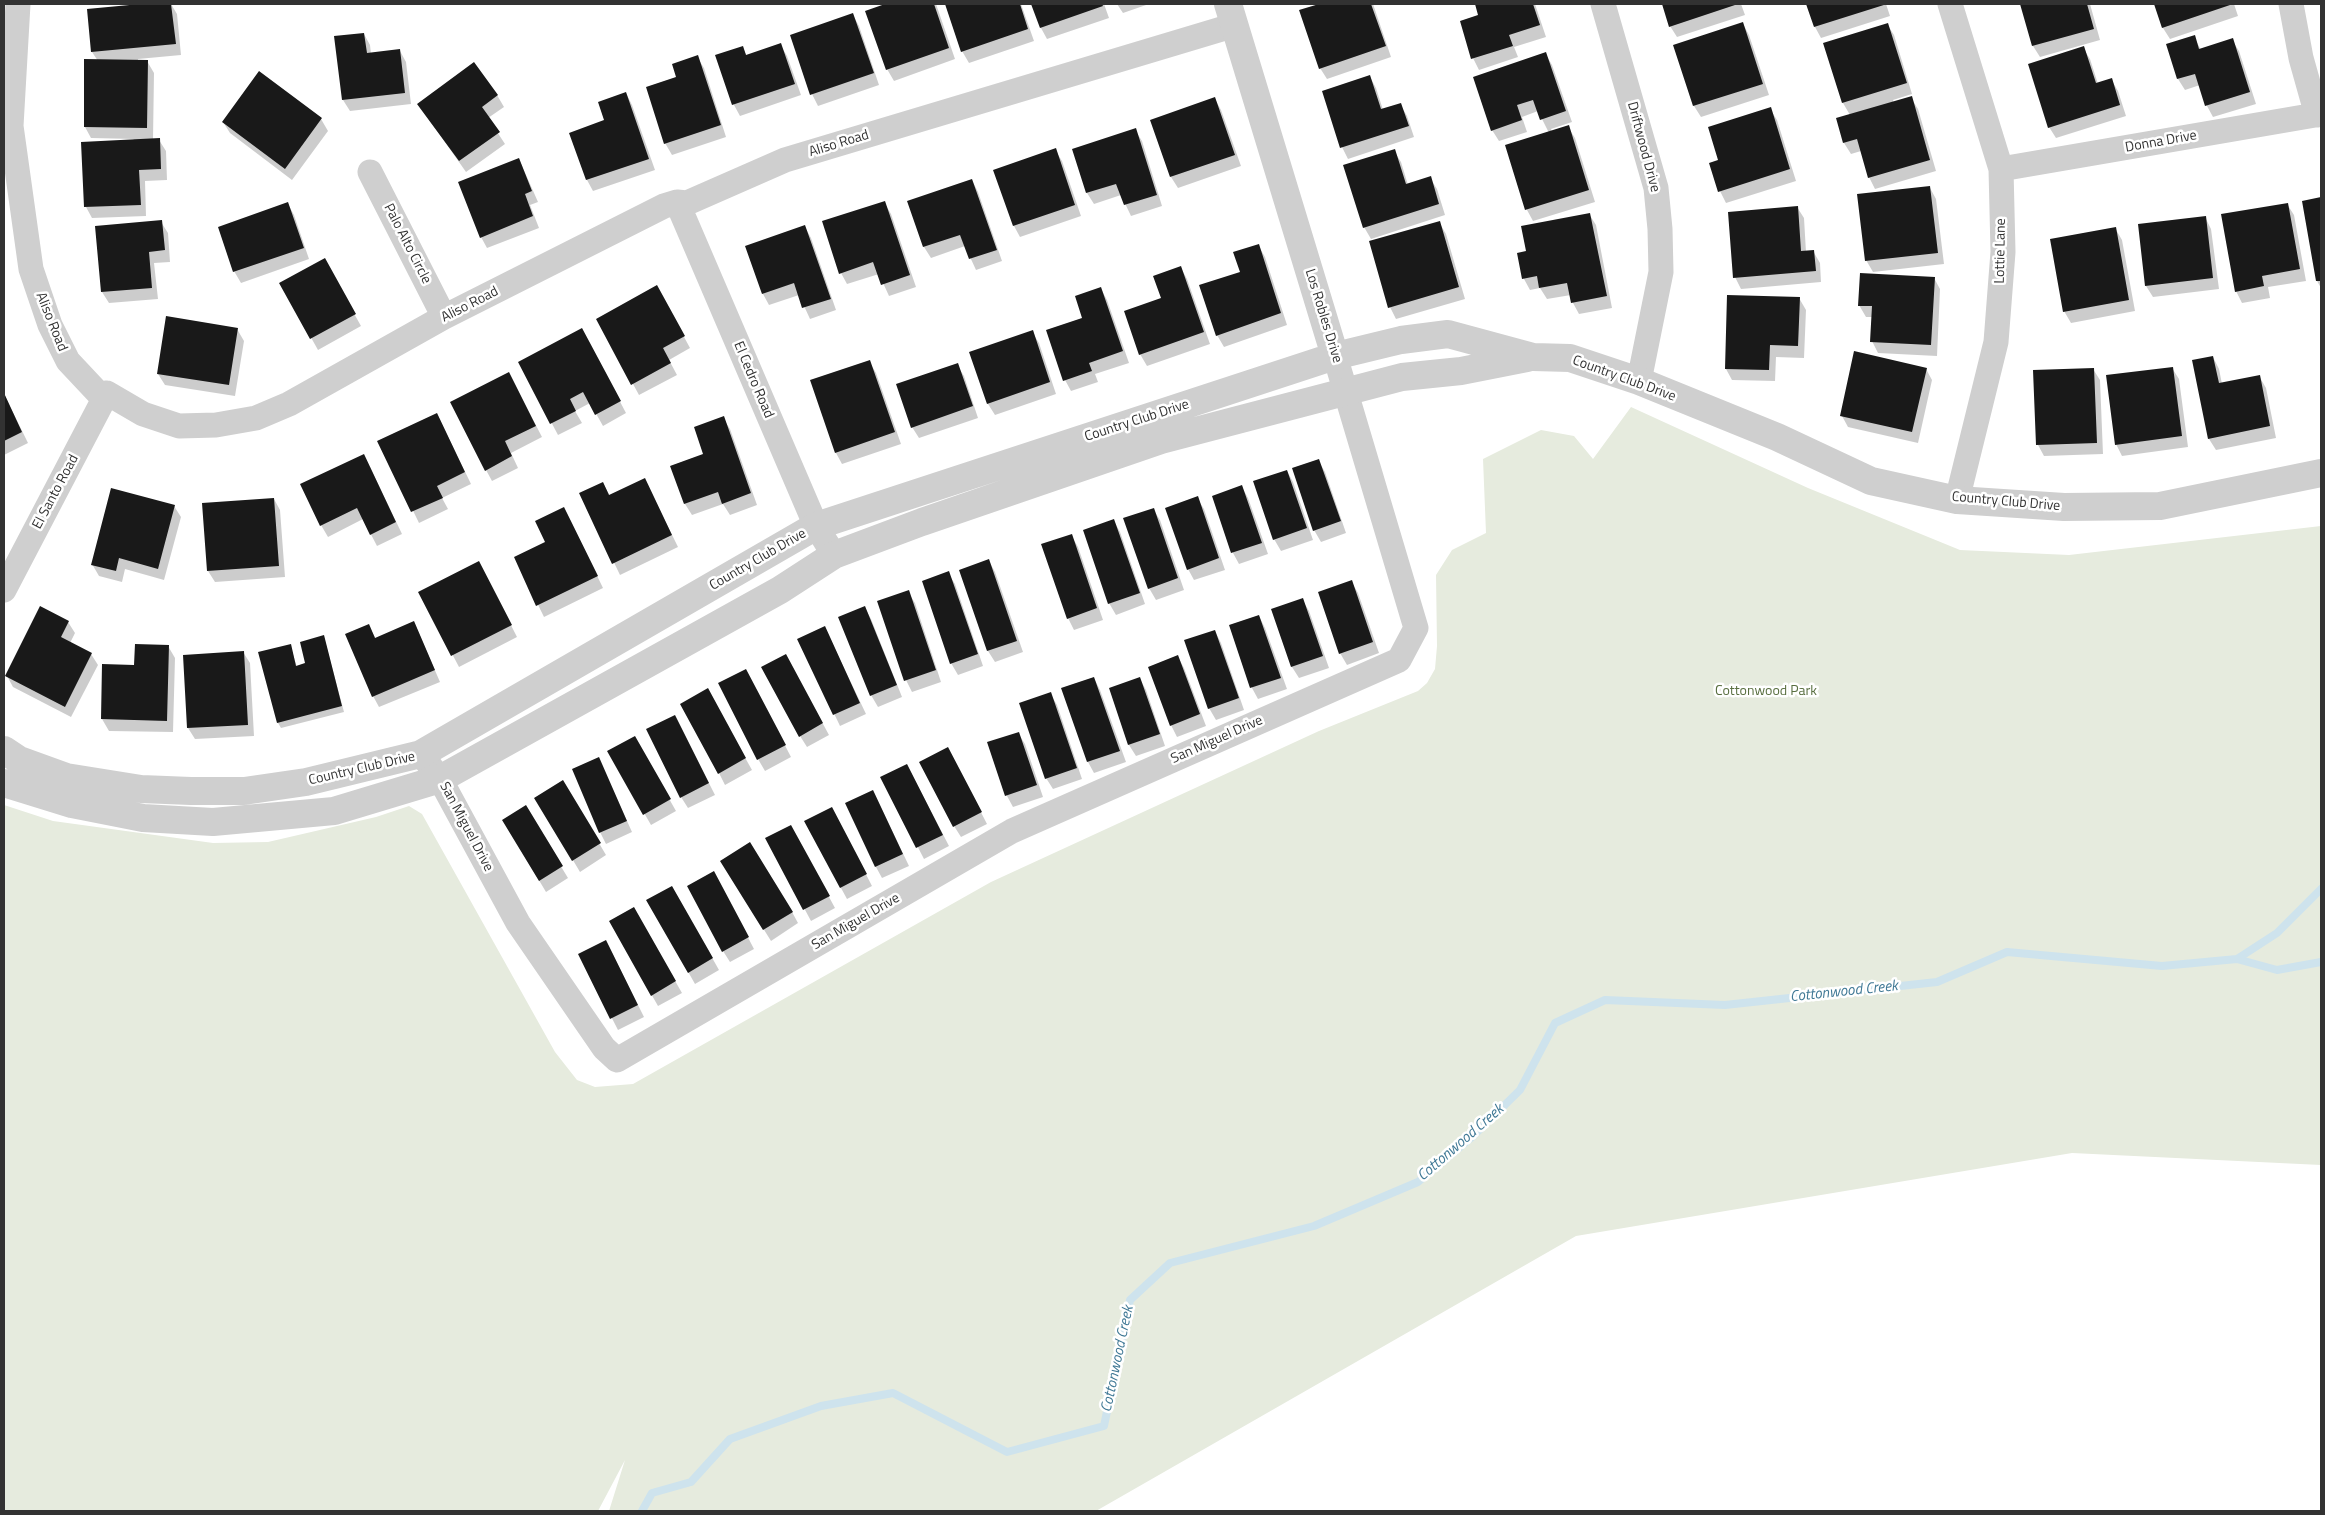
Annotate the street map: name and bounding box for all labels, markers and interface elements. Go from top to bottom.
street label: Driftwood Drive [1623,100,1663,194]
street label: Aliso Road [807,127,871,161]
street label: Donna Drive [2124,127,2198,157]
street label: Palo Alto Circle [380,201,434,287]
street label: Lottie Lane [1992,218,2010,284]
street label: Los Robles Drive [1301,267,1345,365]
street label: Aliso Road [439,283,501,327]
street label: Aliso Road [32,290,70,354]
street label: El Cedro Road [729,339,777,421]
street label: Country Club Drive [1570,353,1678,405]
street label: Country Club Drive [1083,396,1191,446]
street label: El Santo Road [29,452,83,532]
street label: Country Club Drive [1951,489,2061,515]
street label: Country Club Drive [707,526,809,594]
park label: Cottonwood Park [1715,684,1817,700]
street label: San Miguel Drive [1169,712,1265,768]
street label: Country Club Drive [307,749,417,789]
street label: San Miguel Drive [435,780,497,874]
street label: San Miguel Drive [809,890,903,954]
water label: Cottonwood Creek [1789,977,1899,1007]
water label: Cottonwood Creek [1414,1101,1508,1185]
water label: Cottonwood Creek [1098,1304,1138,1414]

